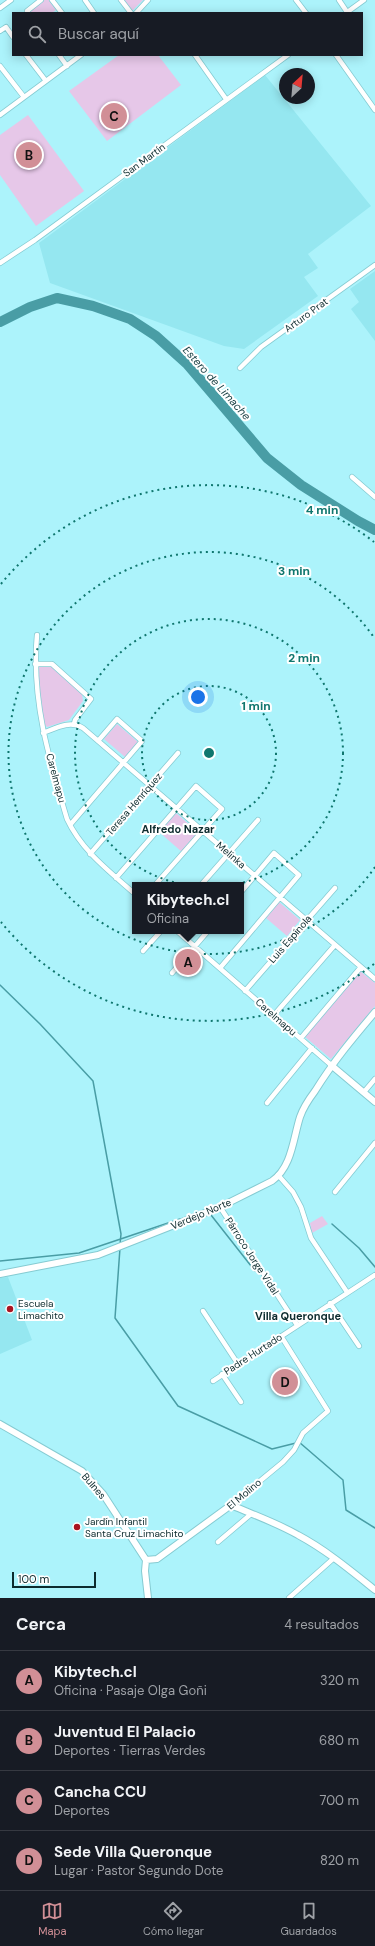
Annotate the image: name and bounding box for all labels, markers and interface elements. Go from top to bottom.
search box [12,12,363,56]
icon: search [26,23,48,45]
text: Buscar aquí [58,24,139,44]
north arrow [279,68,315,104]
pin: C [101,101,127,131]
pin: B [16,140,42,170]
street label: San Martín [120,140,168,180]
street label: Arturo Prat [282,295,330,335]
water label: Estero de Limache [180,343,254,423]
text: 4 min [306,502,338,518]
text: 3 min [278,563,310,579]
text: 2 min [288,650,320,666]
your location [188,687,208,707]
text: 1 min [241,698,271,714]
centre of rings [202,746,216,760]
street label: Carelmapu [43,752,69,804]
street label: Teresa Henríquez [103,770,165,838]
district label: Alfredo Nazar [141,822,215,836]
street label: Melinka [214,839,248,871]
popup [132,882,244,934]
text: Kibytech.cl [147,890,229,910]
text: Oficina [147,910,189,927]
street label: Luis Espínola [266,912,314,966]
pin: A [175,947,201,977]
street label: Carelmapu [253,996,299,1039]
street label: Verdejo Norte [169,1195,233,1233]
street label: Párroco Jorge Vidal [222,1215,282,1297]
place label: Escuela Limachito [18,1297,64,1322]
marker: Escuela Limachito [5,1304,15,1314]
district label: Villa Queronque [255,1309,341,1323]
street label: Padre Hurtado [221,1330,285,1378]
pin: D [272,1367,298,1397]
street label: Bulnes [79,1470,109,1502]
street label: El Molino [224,1476,264,1512]
place label: Jardín Infantil Santa Cruz Limachito [85,1515,184,1540]
marker: Jardín Infantil Santa Cruz Limachito [72,1522,82,1532]
scale bar [12,1570,96,1589]
text: 100 m [18,1572,49,1586]
text: Cerca [16,1613,66,1635]
text: 4 resultados [284,1616,359,1633]
text: Kibytech.cl [54,1662,137,1682]
text: A [24,1672,34,1689]
text: 320 m [320,1672,359,1689]
text: Oficina · Pasaje Olga Goñi [54,1682,207,1699]
text: Juventud El Palacio [54,1722,196,1742]
text: B [25,1732,33,1749]
text: 680 m [319,1732,359,1749]
text: Deportes · Tierras Verdes [54,1742,206,1759]
text: Cancha CCU [54,1782,146,1802]
text: C [24,1792,34,1809]
text: 700 m [319,1792,359,1809]
text: Deportes [54,1802,110,1819]
text: Sede Villa Queronque [54,1842,212,1862]
text: D [24,1852,34,1869]
text: 820 m [320,1852,359,1869]
text: Lugar · Pastor Segundo Dote [54,1862,223,1879]
tab: Mapa [38,1900,66,1938]
tab: Cómo llegar [143,1900,204,1938]
tab: Guardados [280,1900,337,1938]

